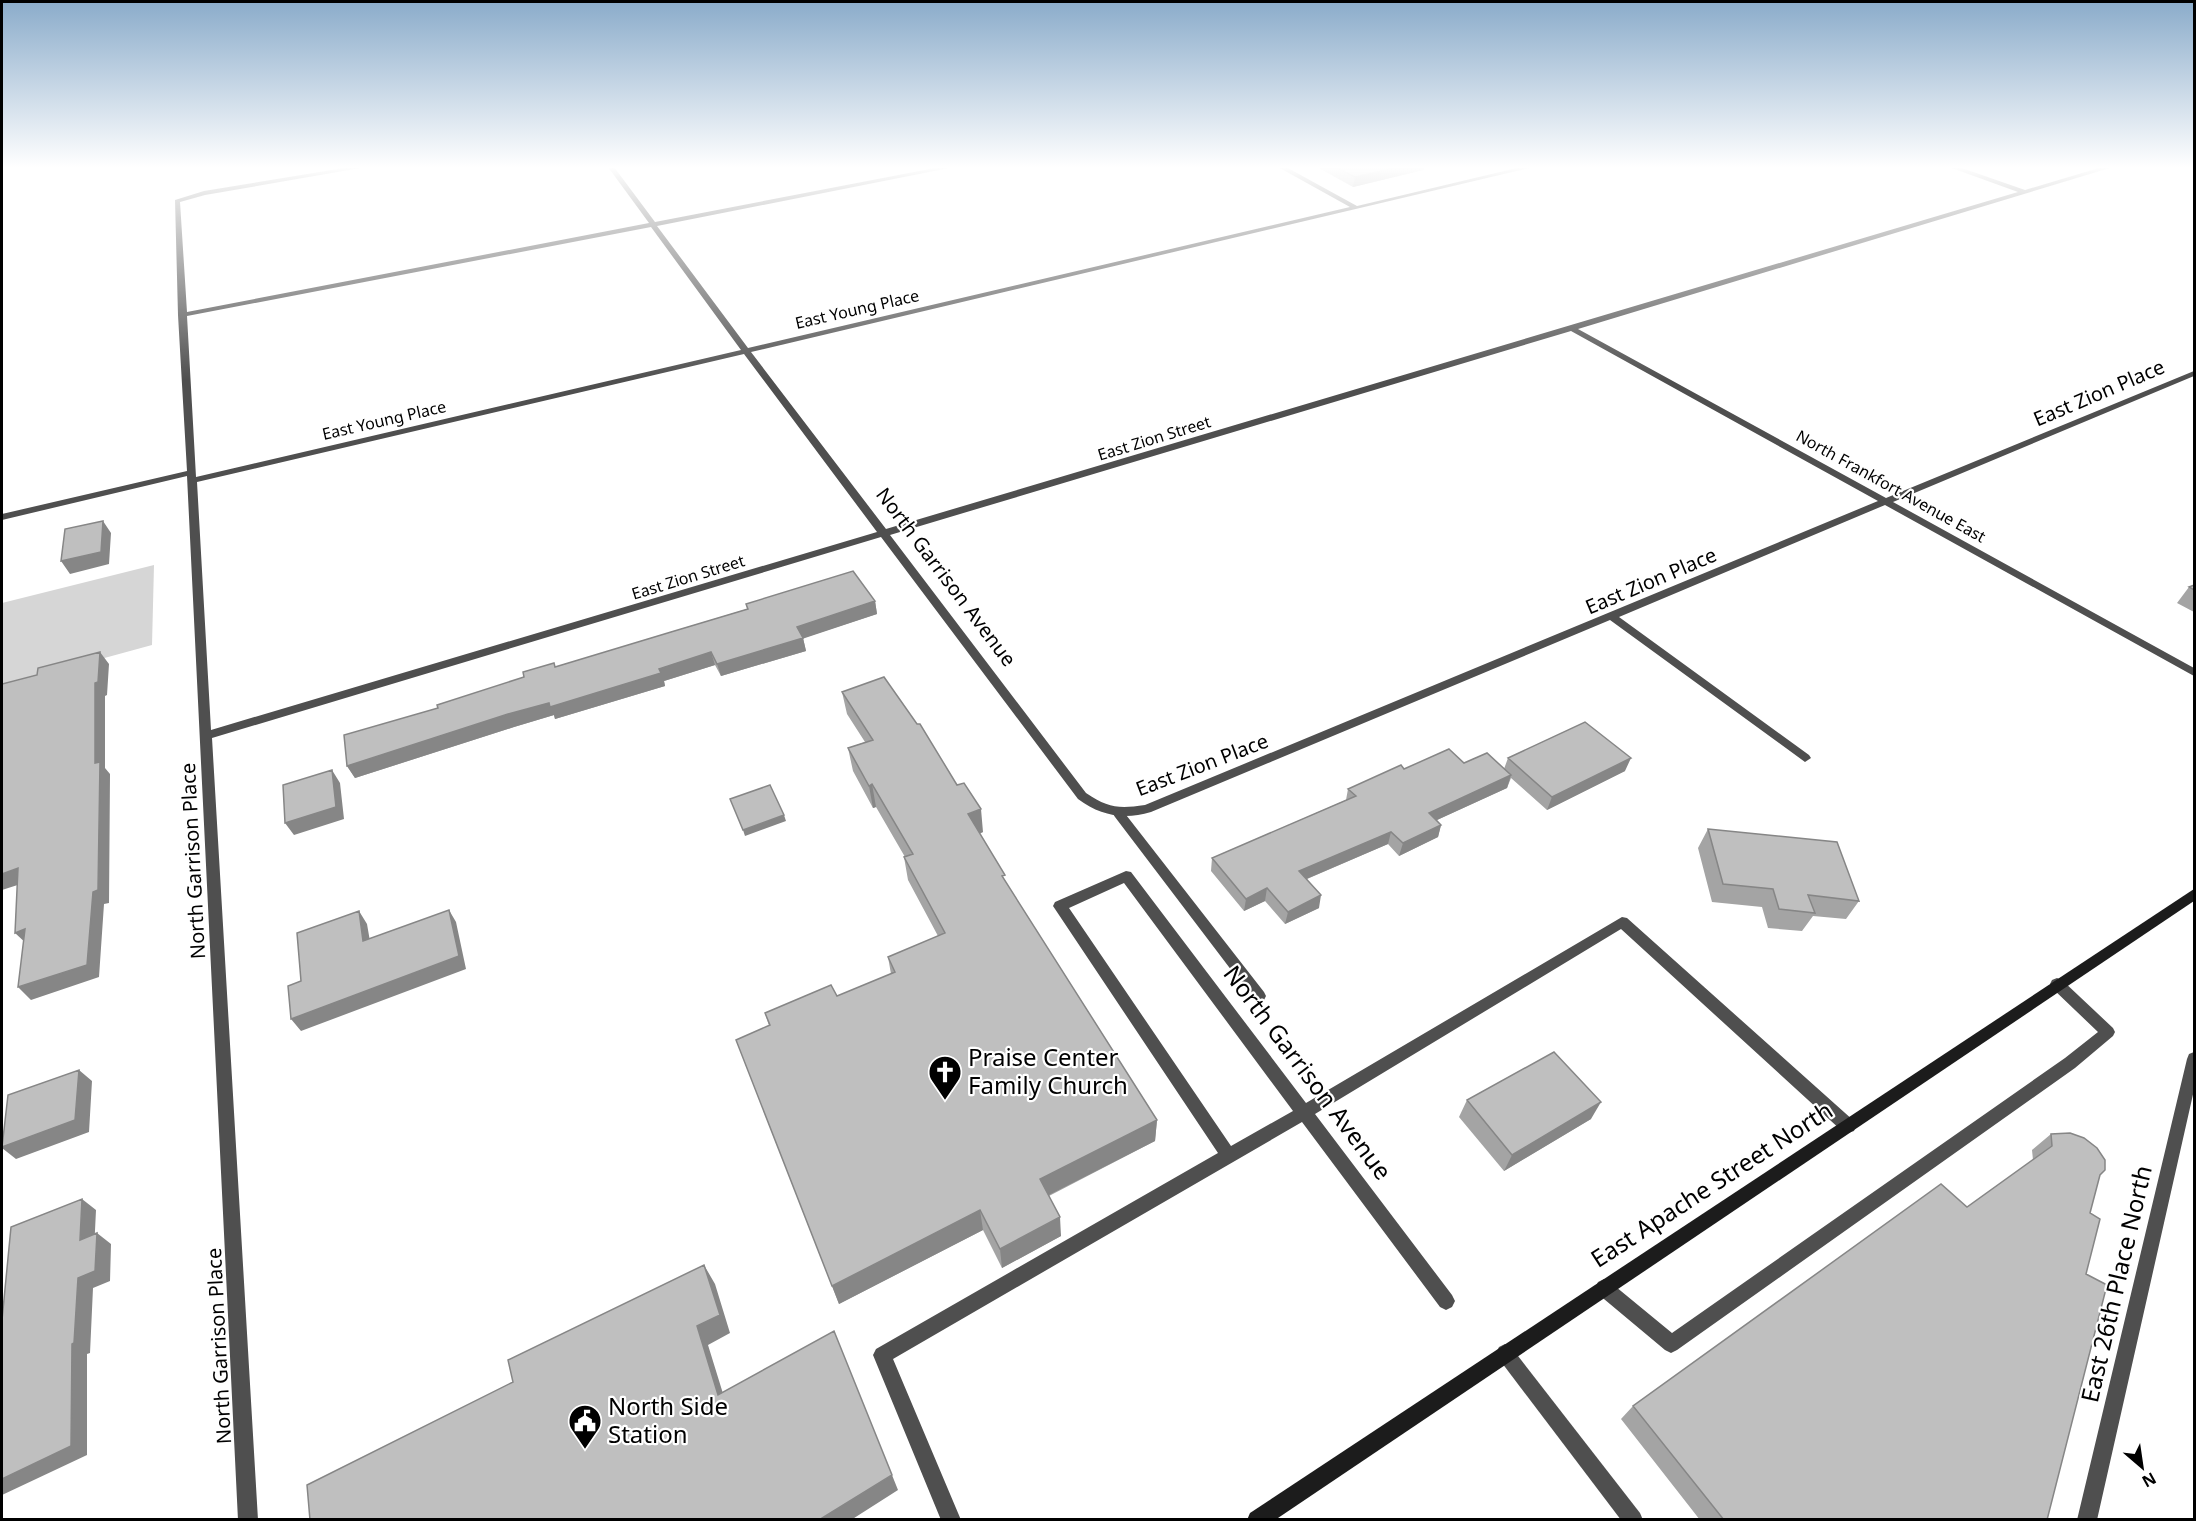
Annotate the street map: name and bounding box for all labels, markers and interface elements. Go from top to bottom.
street label: East Young Place [793,284,921,334]
street label: East Zion Place [2029,353,2169,432]
street label: East Young Place [320,395,448,445]
street label: East Zion Street [1095,410,1213,466]
street label: North Frankfort Avenue East [1792,425,1990,548]
street label: North Garrison Avenue [870,482,1023,672]
street label: East Zion Place [1581,541,1721,620]
street label: East Zion Street [629,549,747,605]
street label: East Zion Place [1132,727,1272,802]
street label: North Garrison Place [174,762,211,960]
street label: North Garrison Avenue [1217,958,1400,1186]
place label: Praise Center Family Church [968,1040,1128,1101]
church icon: Praise Center Family Church [927,1054,963,1101]
street label: East Apache Street North [1584,1093,1839,1274]
street label: East 26th Place North [2072,1162,2159,1405]
street label: North Garrison Place [200,1247,237,1445]
place label: North Side Station [608,1389,728,1450]
public building icon: North Side Station [567,1403,603,1450]
north arrow [2112,1437,2172,1497]
text: N [2138,1467,2160,1493]

